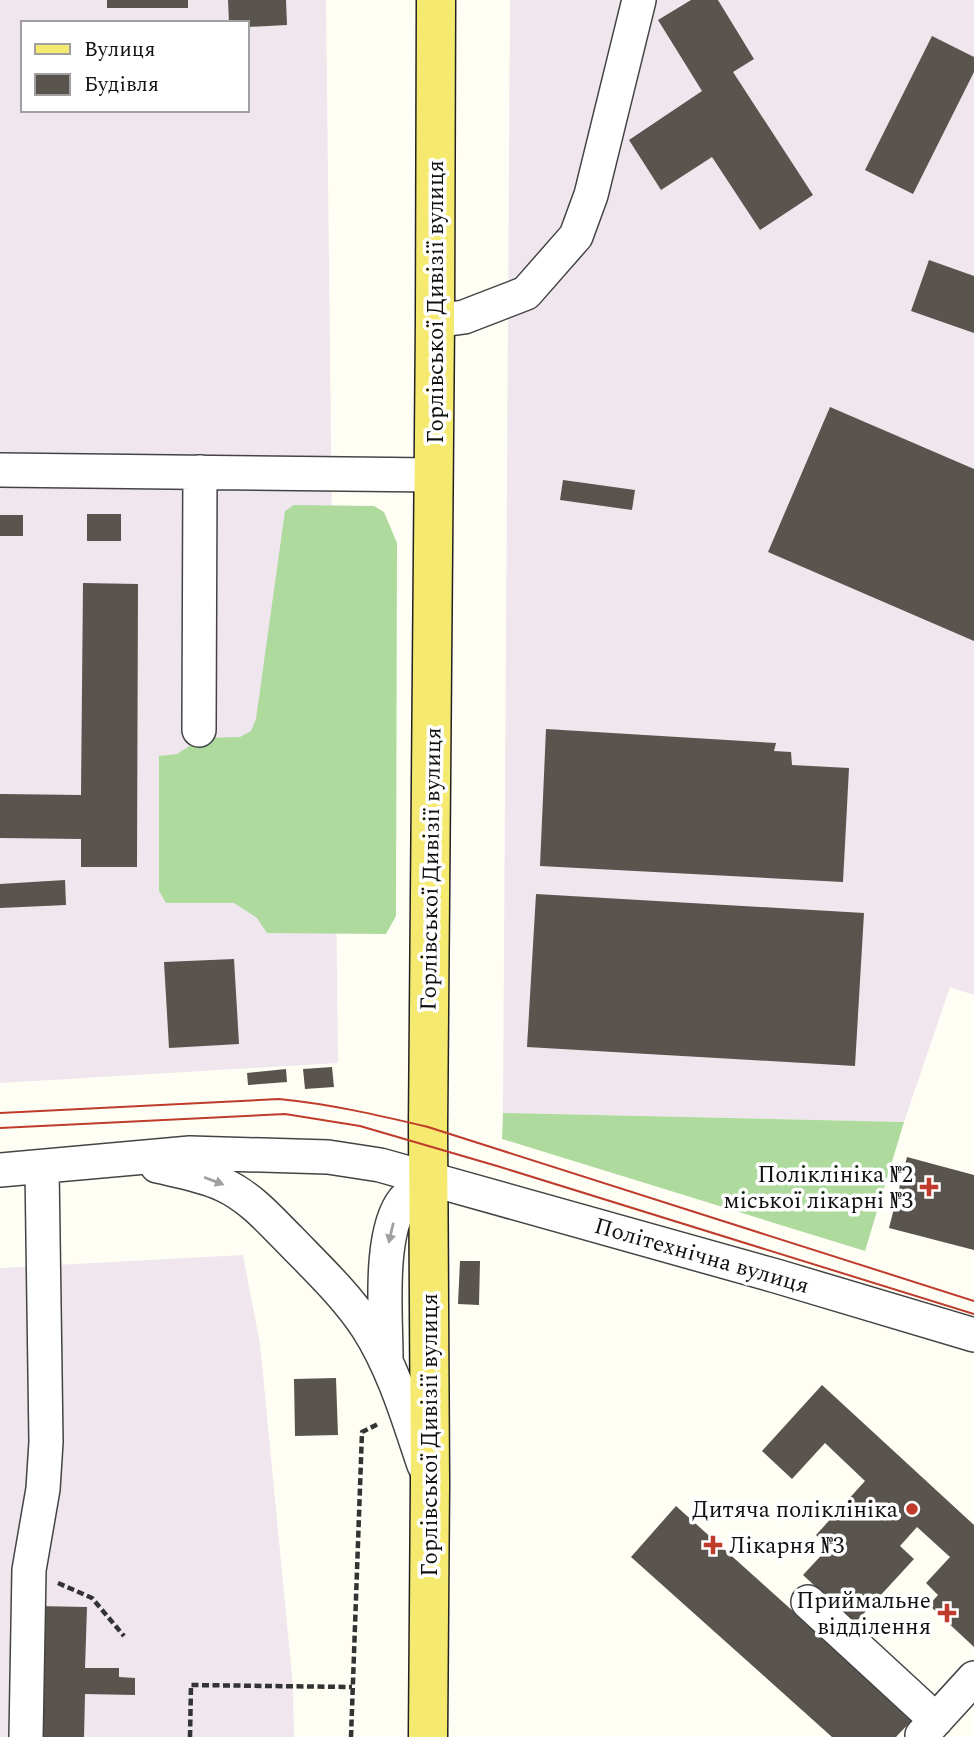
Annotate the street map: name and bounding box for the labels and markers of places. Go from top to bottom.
place label: Поліклініка №2 міської лікарні №3 [723,1158,913,1219]
marker: Поліклініка №2 міської лікарні №3 [919,1177,939,1197]
place label: Дитяча поліклініка [692,1493,898,1528]
marker: Дитяча поліклініка [904,1501,920,1517]
place label: Лікарня №3 [729,1529,844,1564]
marker: Лікарня №3 [703,1535,723,1555]
place label: Приймальне відділення [796,1584,931,1645]
marker: Приймальне відділення [937,1603,957,1623]

